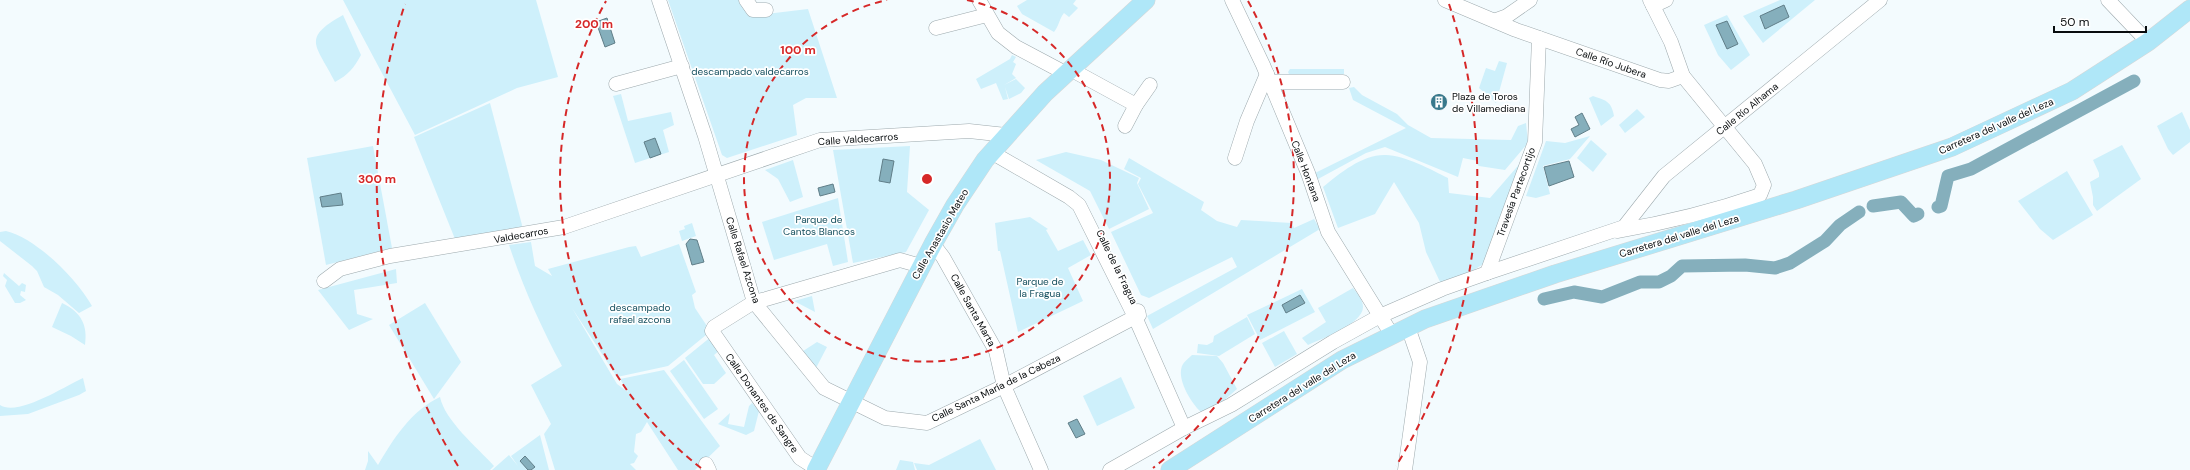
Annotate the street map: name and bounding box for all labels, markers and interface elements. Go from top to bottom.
scale bar [2054,8,2146,34]
text: 50 m [2060,14,2089,30]
text: 200 m [575,16,613,32]
text: 100 m [780,42,816,58]
street label: Calle Río Jubera [1574,45,1648,81]
park label: descampado valdecarros [691,65,809,78]
street label: Calle Río Alhama [1713,80,1781,138]
place label: Plaza de Toros de Villamediana [1452,90,1525,115]
building icon: Plaza de Toros de Villamediana [1429,92,1449,112]
street label: Carretera del valle del Leza [1937,95,2055,157]
street label: Calle Valdecarros [817,130,899,148]
street label: Calle Hontana [1288,139,1324,203]
street label: Travesía Partecortijo [1494,145,1538,239]
text: 300 m [358,171,396,187]
centre of rings [920,172,934,186]
street label: Calle Anastasio Mateo [909,186,971,282]
street label: Carretera del valle del Leza [1618,212,1740,260]
park label: Parque de Cantos Blancos [783,213,855,238]
street label: Calle Rafael Azcona [723,215,763,305]
street label: Valdecarros [493,224,549,246]
street label: Calle de la Fragua [1093,227,1141,307]
street label: Calle Santa Marta [948,271,998,349]
park label: Parque de la Fragua [1017,275,1064,300]
park label: descampado rafael azcona [609,301,671,326]
street label: Carretera del valle del Leza [1246,349,1358,425]
street label: Calle Donantes de Sangre [723,351,802,456]
street label: Calle Santa María de la Cabeza [929,351,1063,425]

